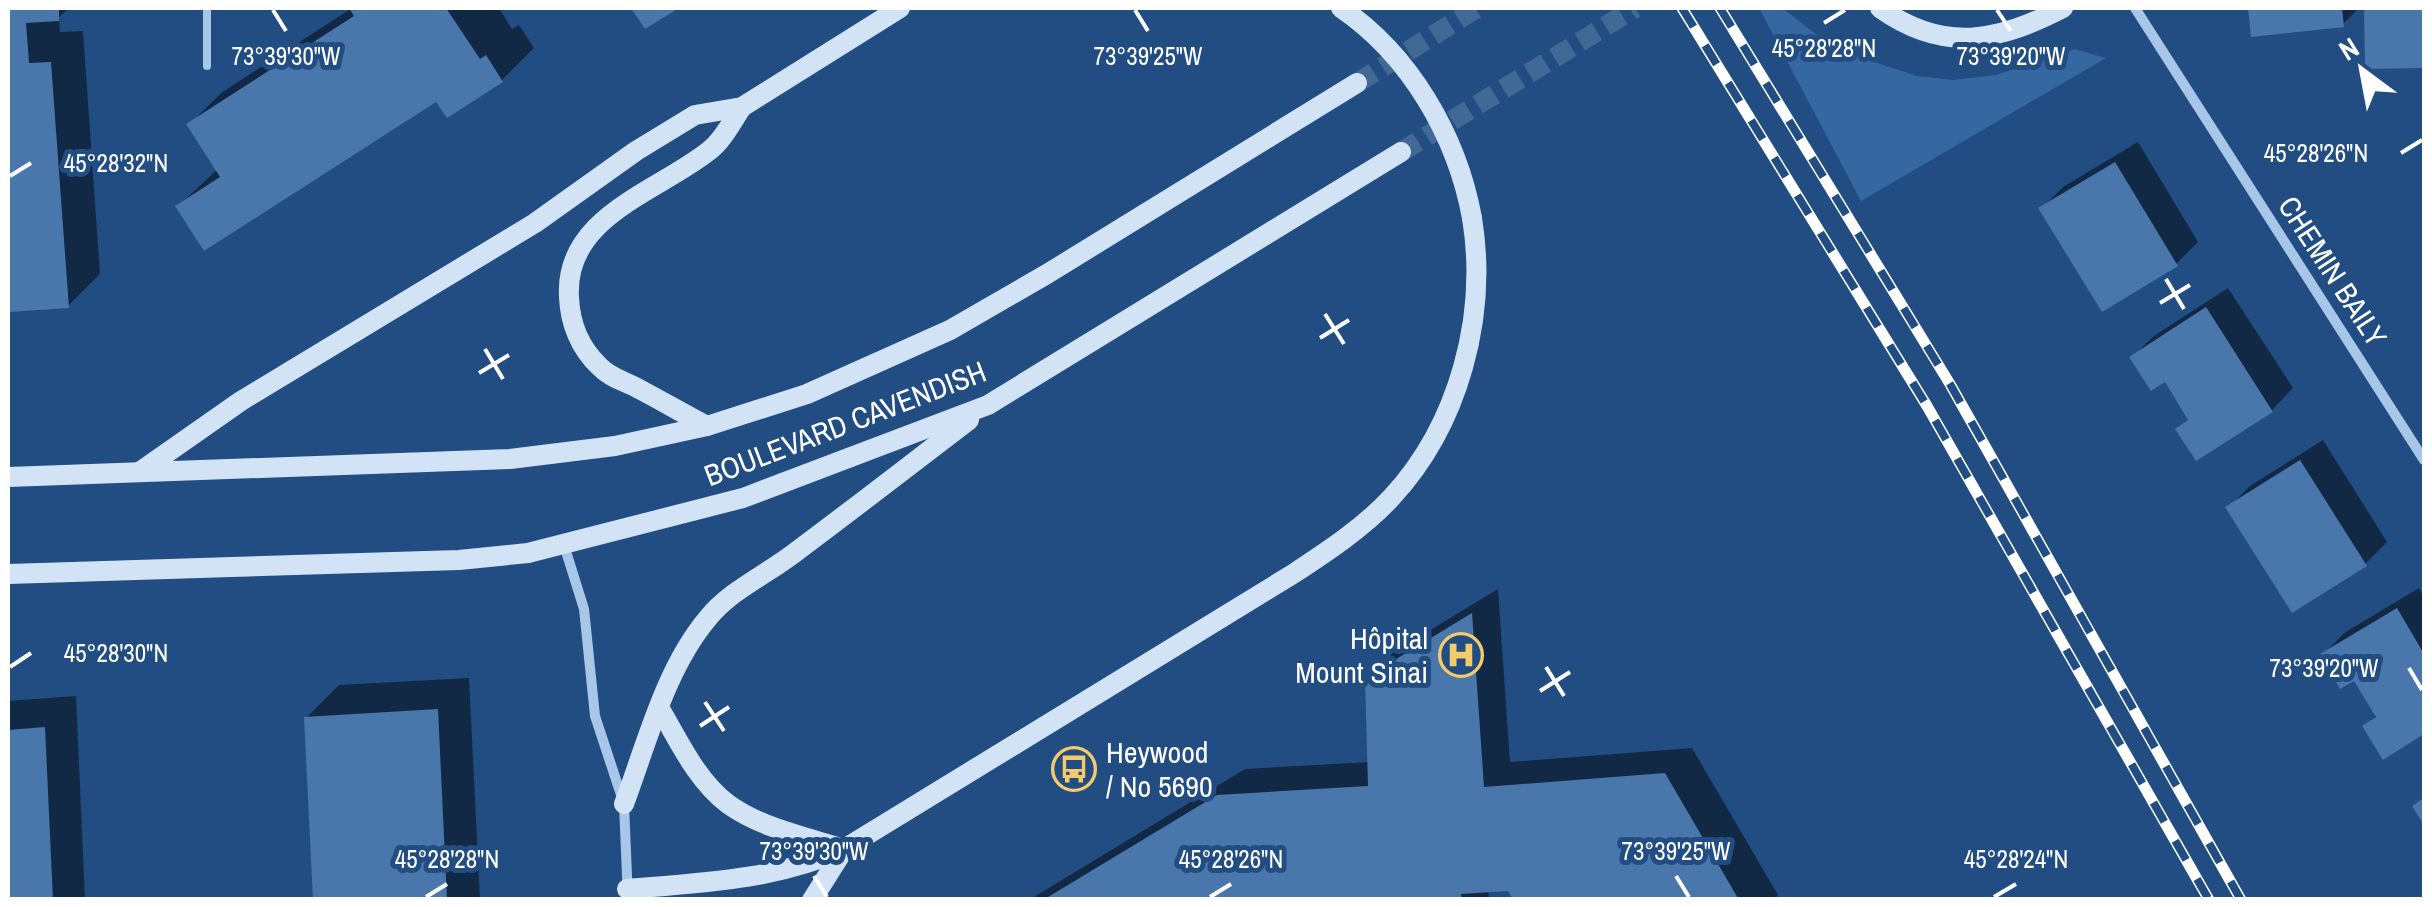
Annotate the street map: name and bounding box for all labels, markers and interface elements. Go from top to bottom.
north arrow [2312,20,2412,120]
text: N [2332,28,2366,69]
text: 45°28'28"N [1772,31,1876,65]
text: 73°39'30"W [232,39,341,73]
text: 73°39'25"W [1094,39,1203,73]
text: 73°39'20"W [1957,39,2066,73]
text: 45°28'26"N [2264,136,2368,170]
text: 45°28'32"N [64,146,168,180]
street label: CHEMIN BAILY [2269,188,2397,354]
street label: BOULEVARD CAVENDISH [698,351,992,495]
place label: Hôpital Mount Sinai [1295,618,1428,692]
hospital icon: Hôpital Mount Sinai [1438,632,1484,678]
text: 45°28'30"N [64,636,168,670]
text: 73°39'20"W [2270,651,2379,685]
place label: Heywood / No 5690 [1106,732,1213,806]
bus stop icon: Heywood / No 5690 [1051,746,1097,792]
text: 73°39'30"W [760,834,869,868]
text: 73°39'25"W [1622,834,1731,868]
text: 45°28'28"N [395,842,499,876]
text: 45°28'26"N [1179,842,1283,876]
text: 45°28'24"N [1964,842,2068,876]

